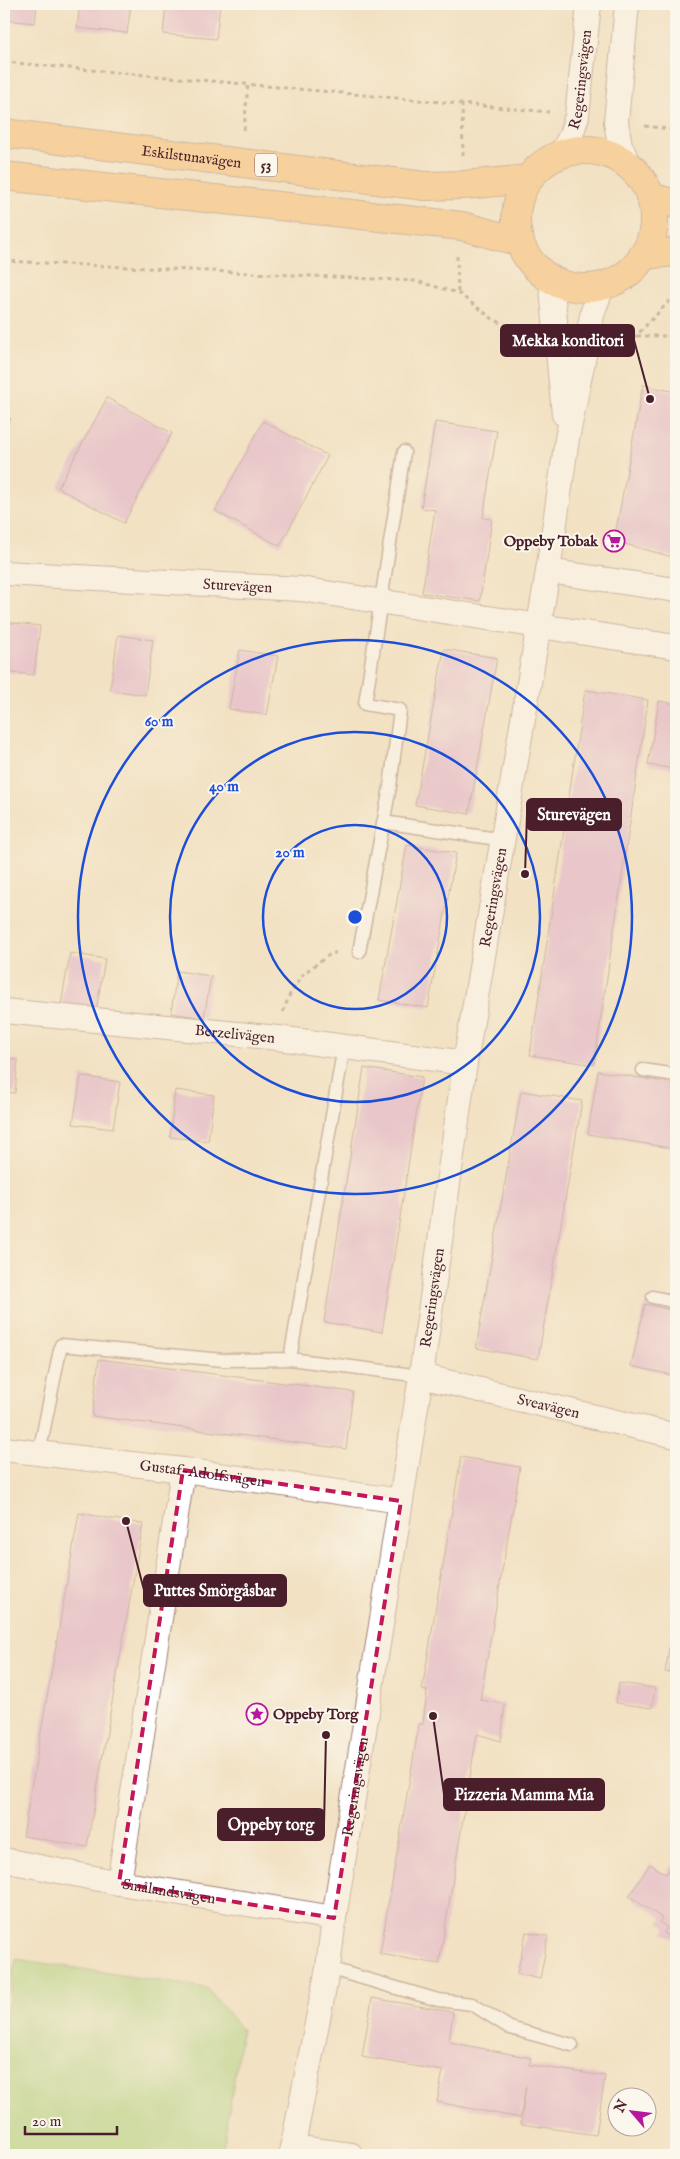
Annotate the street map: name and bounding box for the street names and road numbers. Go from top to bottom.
street label: Regeringsvägen [564,29,596,132]
street label: Eskilstunavägen [140,141,243,173]
road number: 53 [255,154,277,176]
street label: Sturevägen [203,575,273,597]
street label: Regeringsvägen [476,846,511,948]
street label: Berzelivägen [194,1021,276,1048]
street label: Regeringsvägen [416,1247,449,1349]
street label: Sveavägen [515,1390,581,1423]
street label: Gustaf-Adolfsvägen [139,1456,266,1492]
street label: Regeringsvägen [338,1736,373,1838]
street label: Smålandsvägen [121,1875,217,1909]

